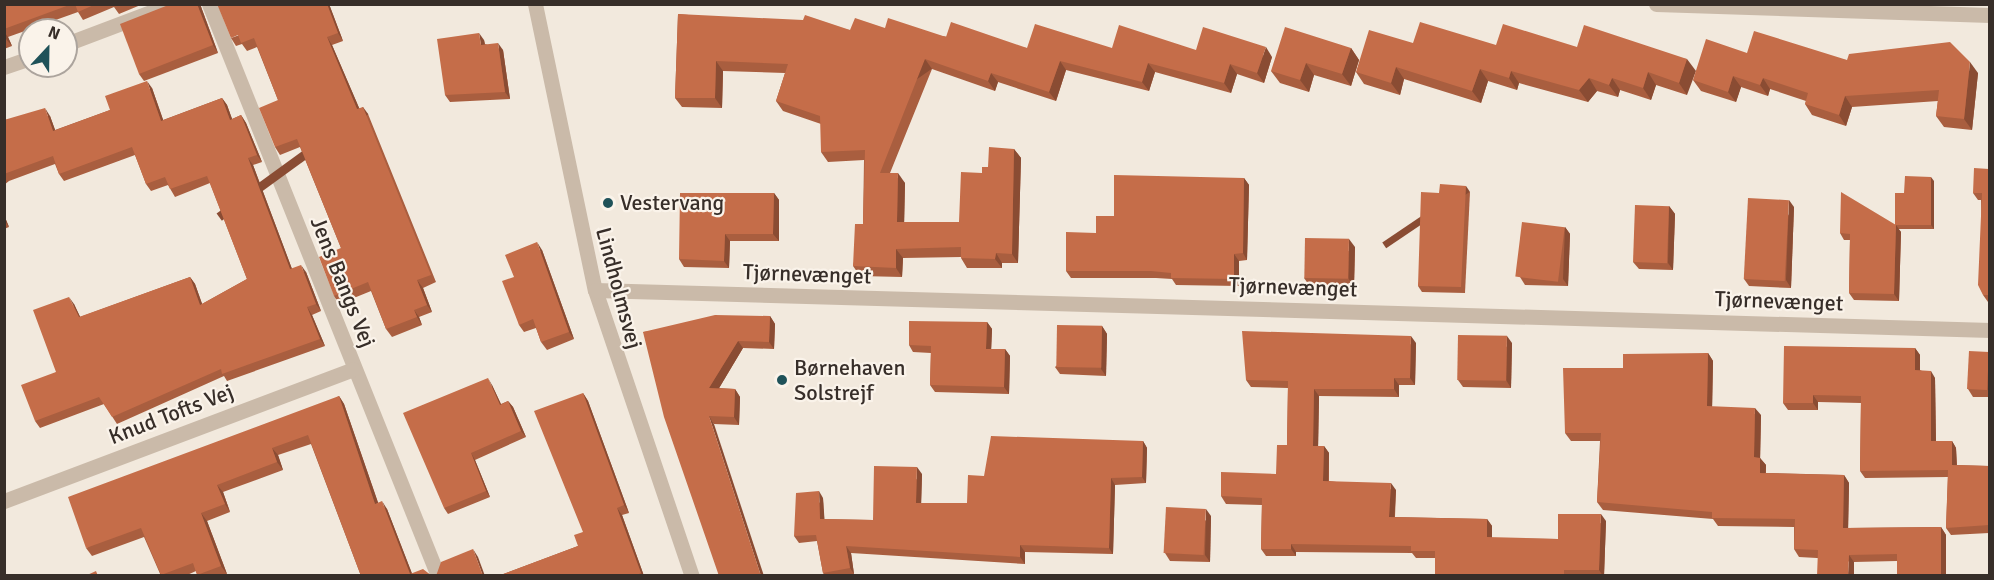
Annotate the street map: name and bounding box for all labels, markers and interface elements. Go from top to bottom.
north arrow [18,18,78,78]
text: N [45,22,63,45]
place label: Vestervang [620,190,724,216]
marker: Vestervang [601,196,615,210]
street label: Jens Bangs Vej [305,213,381,351]
street label: Lindholmsvej [590,224,648,352]
street label: Tjørnevænget [742,259,872,289]
street label: Tjørnevænget [1228,272,1358,302]
street label: Tjørnevænget [1714,286,1844,316]
place label: Børnehaven Solstrejf [794,354,905,406]
marker: Børnehaven Solstrejf [775,373,789,387]
street label: Knud Tofts Vej [105,378,237,450]

